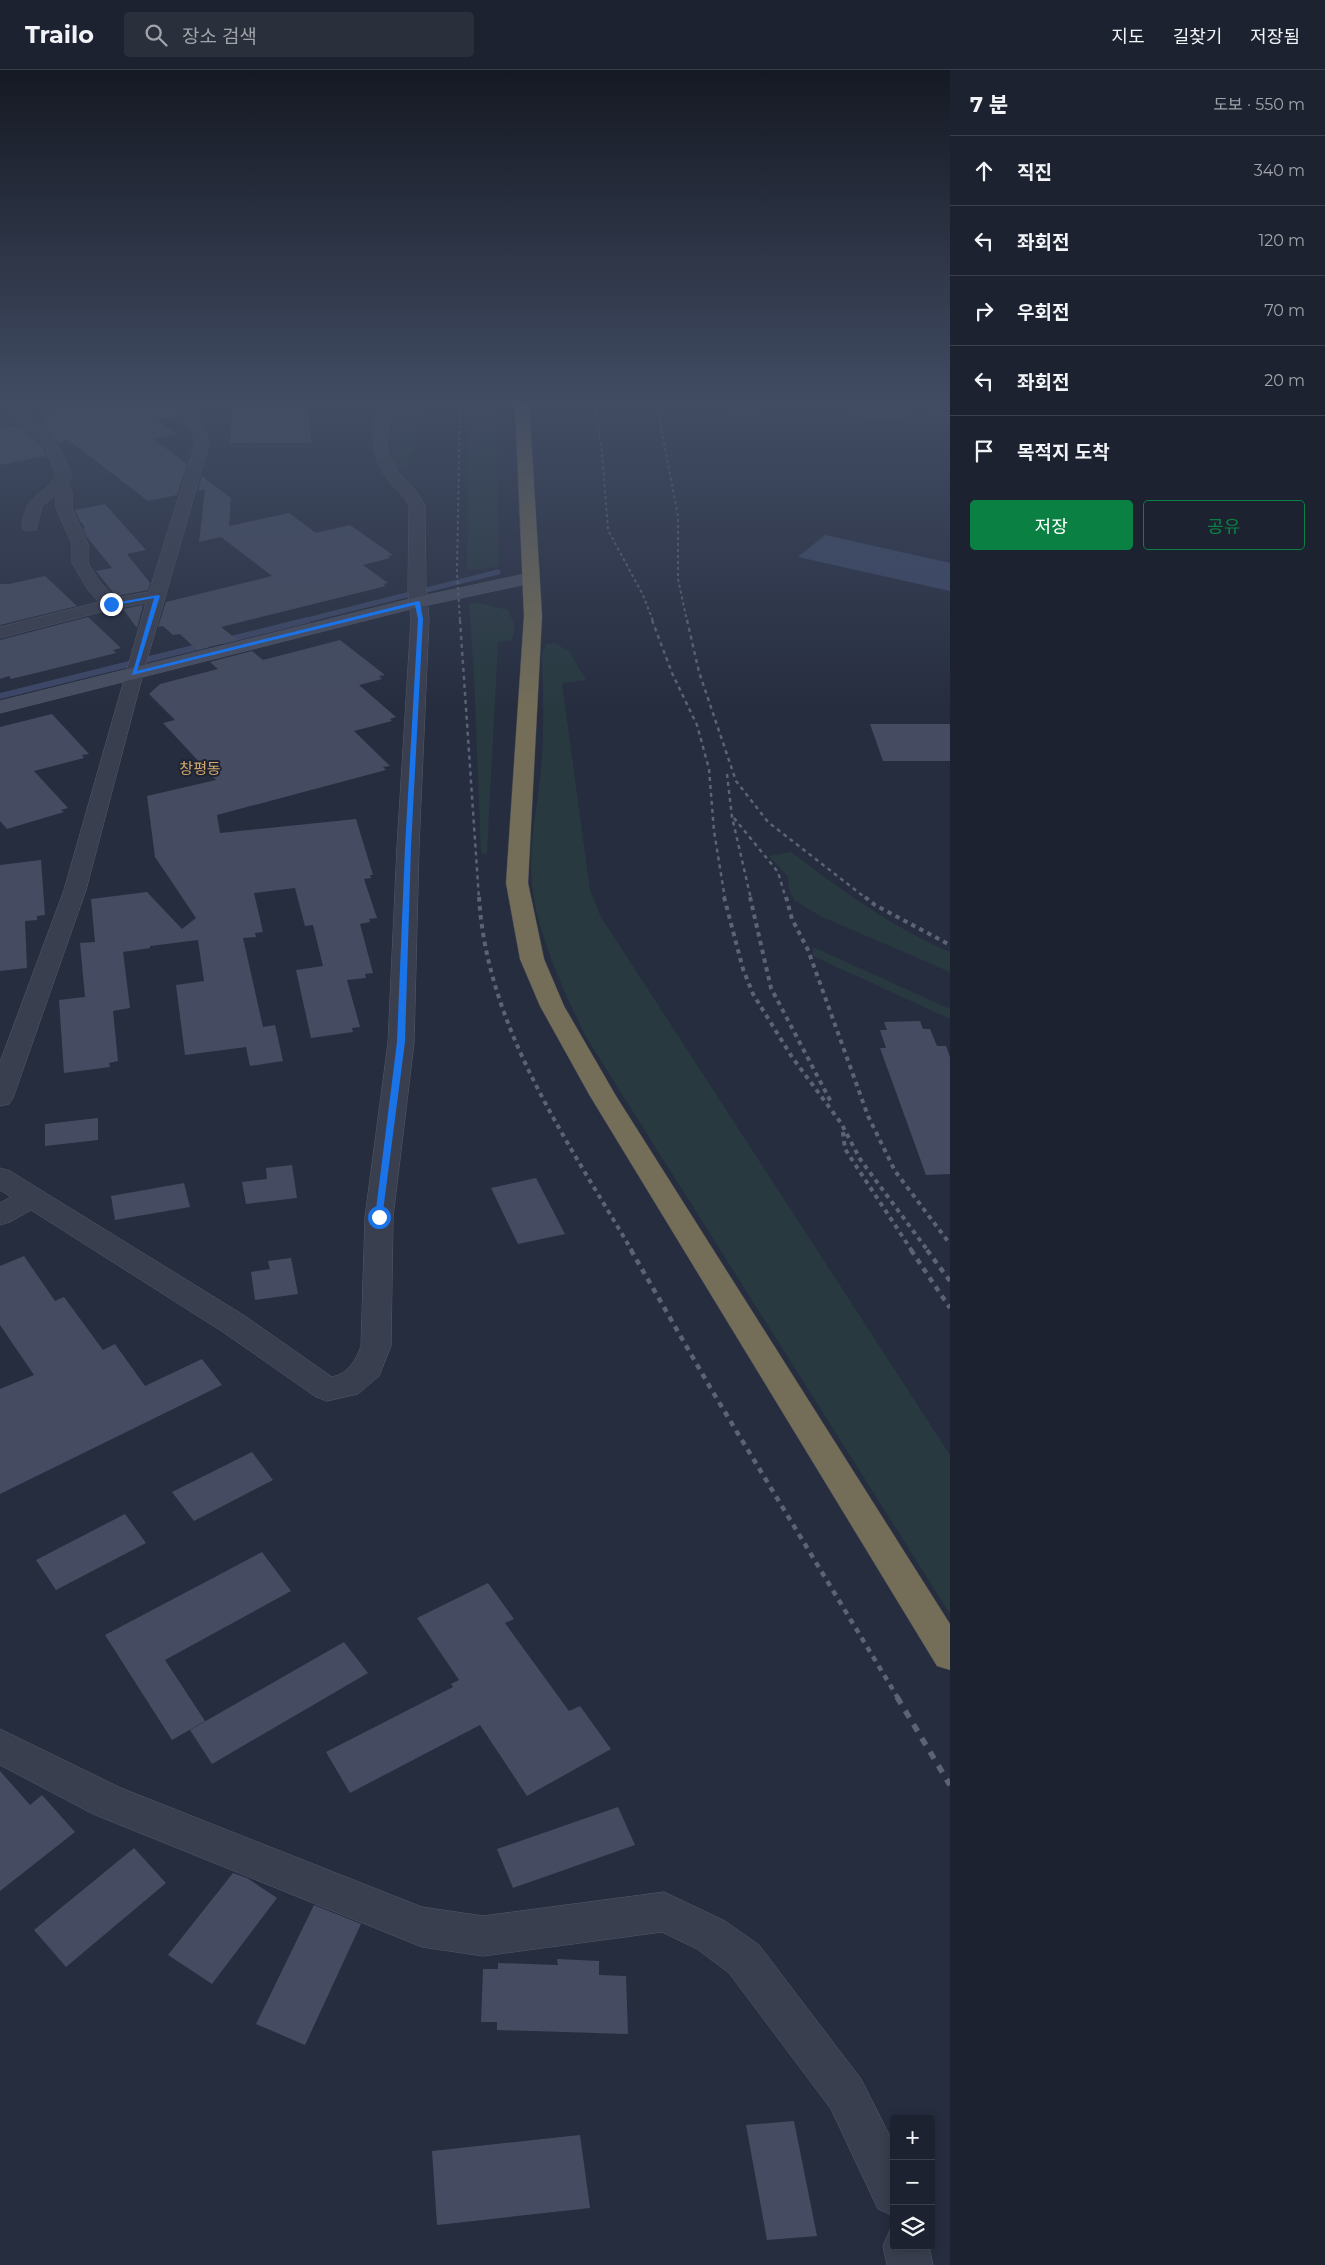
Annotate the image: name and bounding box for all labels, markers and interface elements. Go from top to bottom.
search box [124,12,474,57]
text: Trailo [25,20,94,49]
icon: search [142,21,170,49]
text: 장소 검색 [182,25,257,48]
text: 지도 [1112,26,1145,48]
text: 길찾기 [1173,26,1222,48]
text: 저장됨 [1250,26,1300,48]
text: 7 분 [970,92,1008,117]
text: 도보 · 550 m [1213,95,1305,114]
icon: ahead [970,157,998,185]
text: 직진 [1017,161,1052,184]
text: 340 m [1254,161,1305,180]
icon: left [970,227,998,255]
text: 좌회전 [1017,231,1069,254]
text: 120 m [1258,231,1305,250]
icon: right [970,297,998,325]
text: 우회전 [1017,301,1069,324]
text: 70 m [1264,301,1305,320]
icon: left [970,367,998,395]
text: 좌회전 [1017,371,1069,394]
text: 20 m [1264,371,1305,390]
icon: arrive [970,437,998,465]
text: 목적지 도착 [1017,441,1110,464]
button: 저장 [970,500,1133,550]
button: 공유 [1143,500,1305,550]
route end [100,593,123,616]
district label: 창평동 [179,759,221,778]
route start [368,1206,391,1229]
map controls [890,2115,935,2250]
button: + [890,2115,935,2160]
button: − [890,2160,935,2205]
button: layers [890,2205,935,2250]

